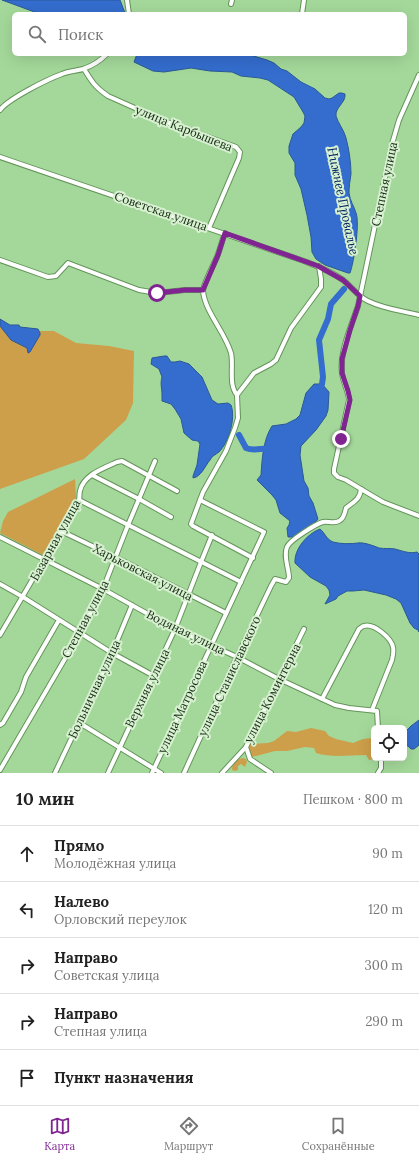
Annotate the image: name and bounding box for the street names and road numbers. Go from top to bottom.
street label: улица Карбышева [133,102,235,154]
street label: Степная улица [368,140,400,228]
street label: Советская улица [113,188,209,234]
street label: Базарная улица [27,497,83,583]
street label: Харьковская улица [91,540,195,604]
street label: Степная улица [58,577,112,661]
street label: Водяная улица [144,606,228,658]
street label: улица Станиславского [194,613,264,739]
street label: Больничная улица [65,637,123,741]
street label: улица Коминтерна [240,641,304,745]
street label: Верхняя улица [121,646,173,730]
street label: улица Матросова [154,658,210,756]

